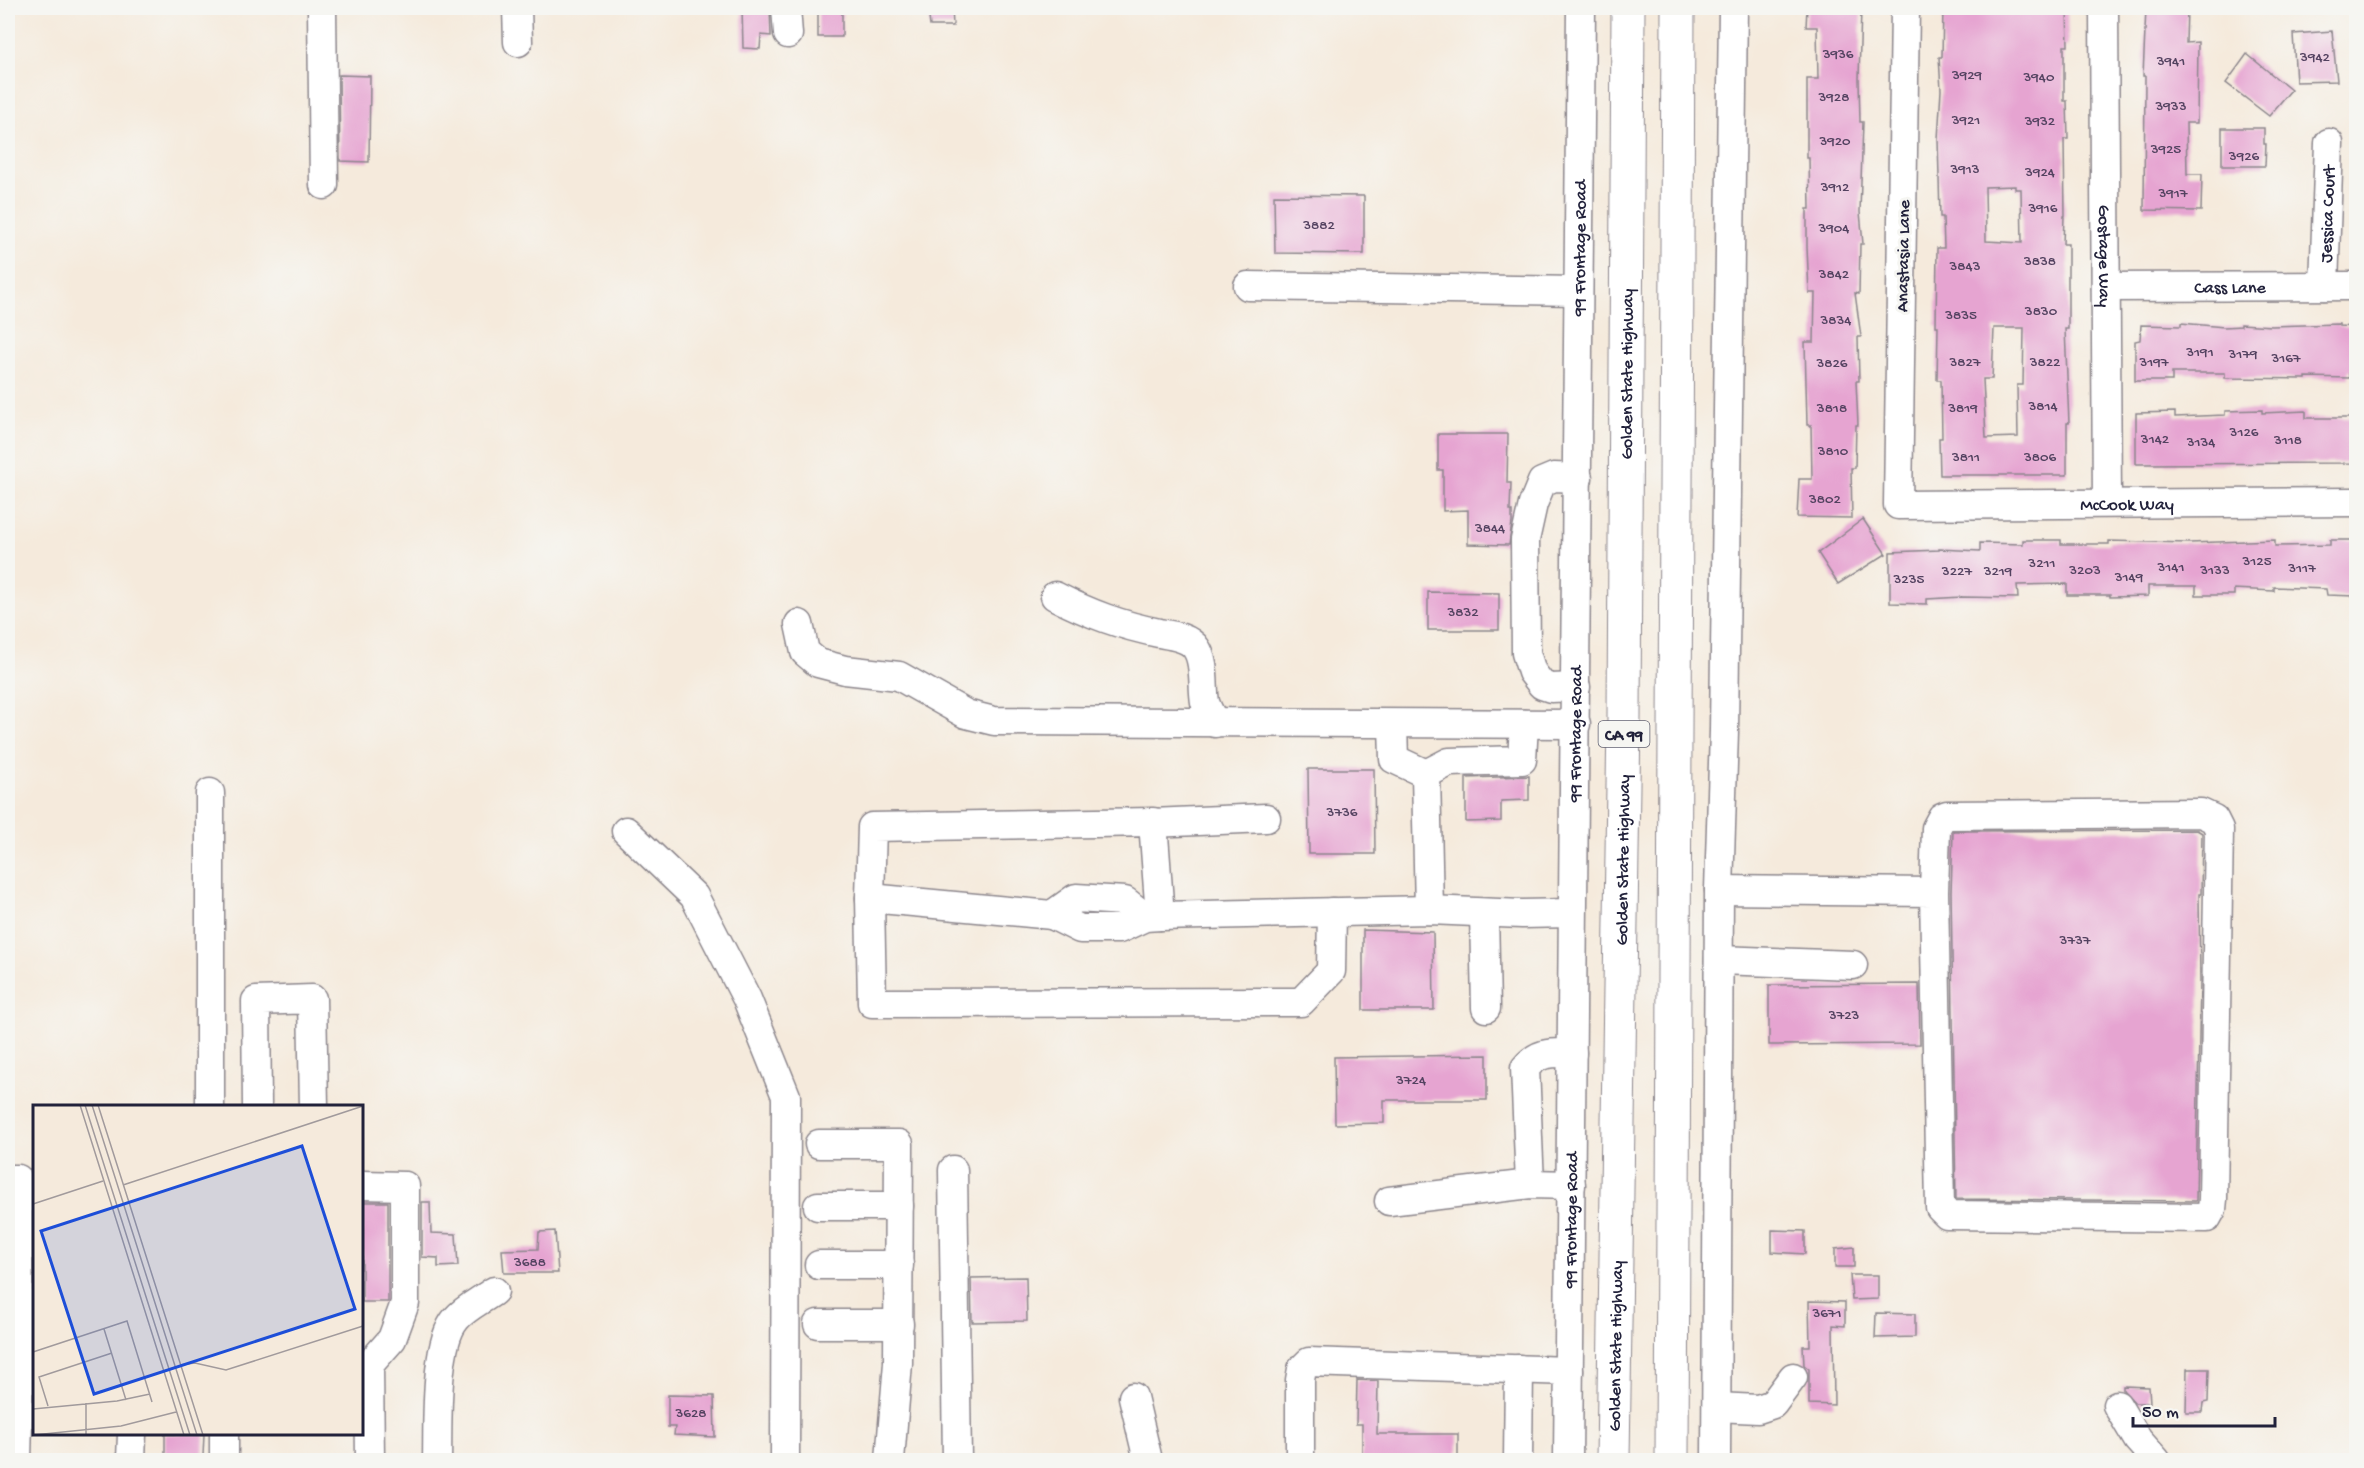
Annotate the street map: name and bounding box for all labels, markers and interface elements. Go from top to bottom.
house number: 3936 [1822,46,1854,64]
house number: 3942 [2299,49,2330,67]
house number: 3941 [2156,53,2185,71]
house number: 3929 [1951,67,1983,85]
house number: 3940 [2023,69,2055,87]
house number: 3928 [1818,89,1849,107]
house number: 3933 [2155,98,2187,116]
house number: 3921 [1951,112,1980,130]
house number: 3932 [2024,113,2055,131]
house number: 3920 [1818,133,1851,151]
house number: 3925 [2150,141,2181,159]
house number: 3926 [2228,148,2260,166]
house number: 3913 [1949,161,1980,179]
street label: Jessica Court [2317,163,2341,263]
house number: 3924 [2024,164,2055,182]
street label: 99 Frontage Road [1570,178,1592,317]
house number: 3912 [1820,179,1849,197]
house number: 3917 [2157,185,2189,203]
street label: Anastasia Lane [1893,199,1916,312]
house number: 3916 [2028,200,2058,218]
street label: Gostage Way [2092,205,2114,308]
house number: 3882 [1302,217,1335,235]
house number: 3904 [1818,220,1849,238]
house number: 3838 [2023,253,2056,271]
house number: 3843 [1949,258,1981,276]
house number: 3842 [1818,266,1849,284]
street label: Cass Lane [2194,278,2267,300]
street label: Golden State Highway [1617,288,1639,460]
house number: 3830 [2024,303,2058,321]
house number: 3835 [1944,307,1977,325]
house number: 3834 [1820,312,1851,330]
house number: 3191 [2185,344,2214,362]
house number: 3179 [2227,346,2258,364]
house number: 3167 [2270,350,2302,368]
house number: 3827 [1948,354,1982,372]
house number: 3822 [2029,354,2060,372]
house number: 3197 [2138,354,2170,372]
house number: 3826 [1816,355,1848,373]
house number: 3814 [2027,398,2058,416]
house number: 3818 [1816,400,1847,418]
house number: 3819 [1947,400,1978,418]
house number: 3126 [2229,424,2259,442]
house number: 3142 [2140,431,2169,449]
house number: 3118 [2273,432,2302,450]
house number: 3134 [2186,434,2215,452]
house number: 3810 [1817,443,1849,461]
house number: 3811 [1951,449,1980,467]
house number: 3806 [2023,449,2056,467]
house number: 3802 [1808,491,1841,509]
street label: McCook Way [2080,495,2174,517]
house number: 3844 [1474,520,1505,538]
house number: 3125 [2241,553,2272,571]
house number: 3211 [2027,555,2056,573]
house number: 3141 [2157,559,2185,577]
house number: 3117 [2287,560,2317,578]
house number: 3203 [2068,562,2101,580]
house number: 3133 [2199,562,2230,580]
house number: 3227 [1941,563,1973,581]
house number: 3219 [1983,563,2013,581]
house number: 3149 [2114,569,2144,587]
house number: 3235 [1893,571,1925,589]
house number: 3832 [1446,604,1479,622]
street label: 99 Frontage Road [1566,664,1588,803]
road number: CA 99 [1598,721,1650,747]
street label: Golden State Highway [1613,774,1636,946]
house number: 3736 [1326,804,1358,822]
house number: 3737 [2058,932,2092,950]
house number: 3723 [1828,1007,1860,1025]
house number: 3724 [1395,1072,1426,1090]
inset map [33,1105,363,1435]
street label: 99 Frontage Road [1562,1150,1584,1289]
house number: 3688 [513,1254,546,1272]
street label: Golden State Highway [1605,1260,1629,1432]
house number: 3671 [1811,1305,1842,1323]
scale bar [2133,1390,2276,1428]
text: 50 m [2142,1403,2179,1424]
house number: 3628 [675,1405,706,1423]

